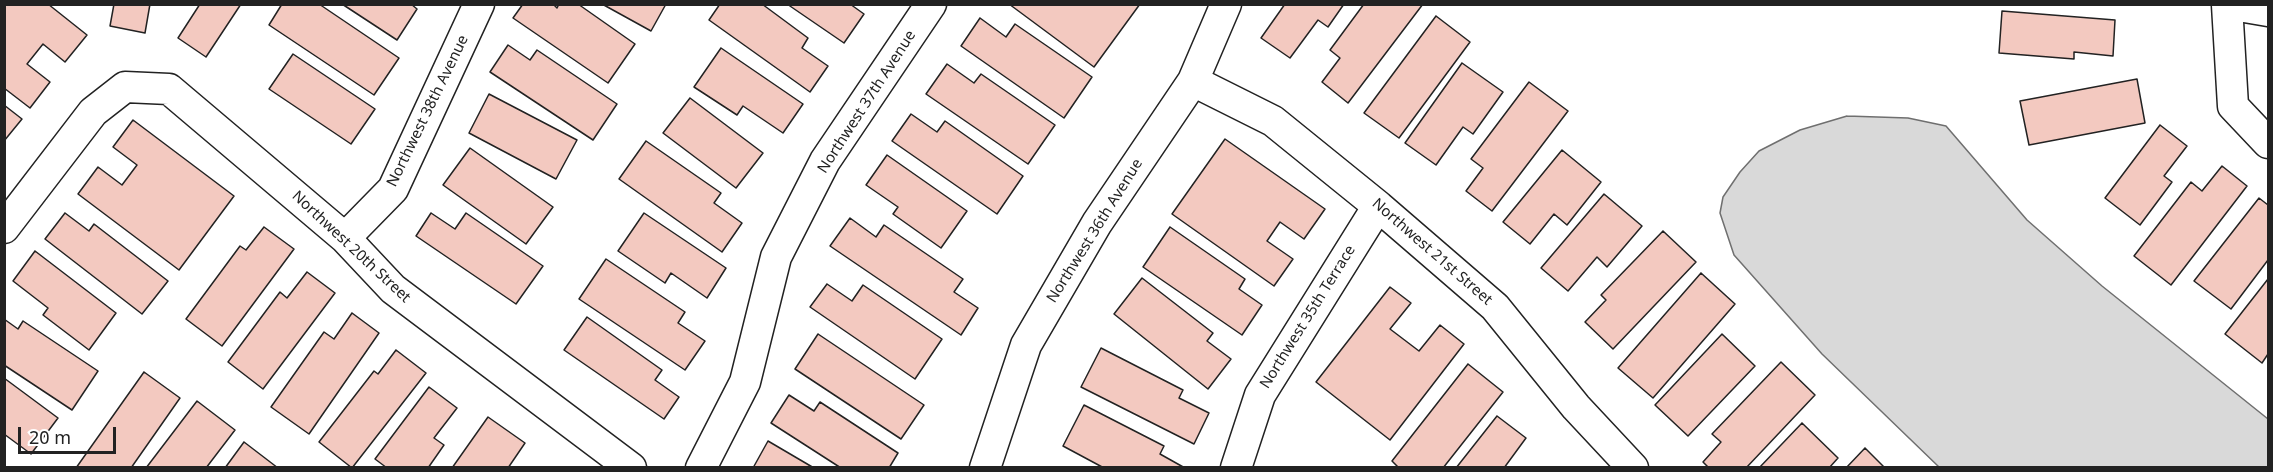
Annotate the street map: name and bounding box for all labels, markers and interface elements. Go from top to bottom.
street label: Northwest 37th Avenue [814,27,920,177]
street label: Northwest 38th Avenue [383,32,473,190]
street label: Northwest 36th Avenue [1043,156,1147,306]
street label: Northwest 20th Street [288,187,414,307]
street label: Northwest 21st Street [1368,195,1496,309]
street label: Northwest 35th Terrace [1256,242,1360,392]
scale bar [21,415,118,453]
text: 20 m [29,425,71,449]

